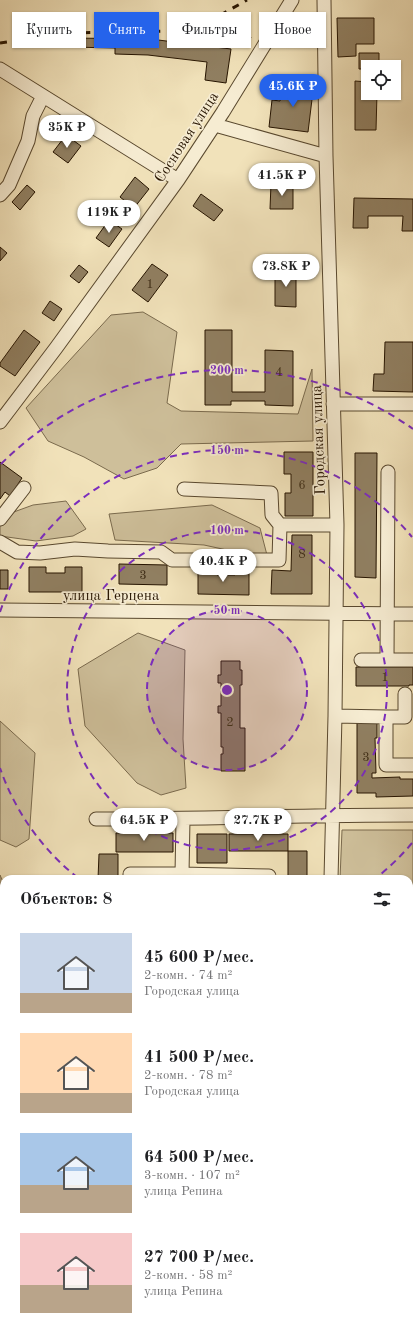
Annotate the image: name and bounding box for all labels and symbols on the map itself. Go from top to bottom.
pin: 45.6K ₽ [256,74,330,108]
street label: Сосновая улица [152,89,222,186]
pin: 35K ₽ [39,115,95,149]
pin: 41.5K ₽ [245,163,319,197]
pin: 119K ₽ [76,200,142,234]
pin: 73.8K ₽ [249,254,323,288]
house number: 1 [146,278,154,291]
text: 200 m [210,365,244,377]
house number: 4 [275,366,283,379]
street label: Городская улица [310,384,329,495]
text: 150 m [210,444,244,457]
house number: 6 [298,479,306,492]
text: 100 m [210,525,244,537]
house number: 8 [298,548,306,561]
pin: 40.4K ₽ [186,549,260,583]
house number: 3 [139,569,147,582]
street label: улица Герцена [63,589,160,604]
text: 50 m [214,604,241,617]
house number: 1 [381,671,389,684]
centre of rings [220,683,234,697]
house number: 2 [226,716,234,729]
house number: 3 [362,751,370,764]
pin: 64.5K ₽ [107,808,181,842]
pin: 27.7K ₽ [221,808,295,842]

